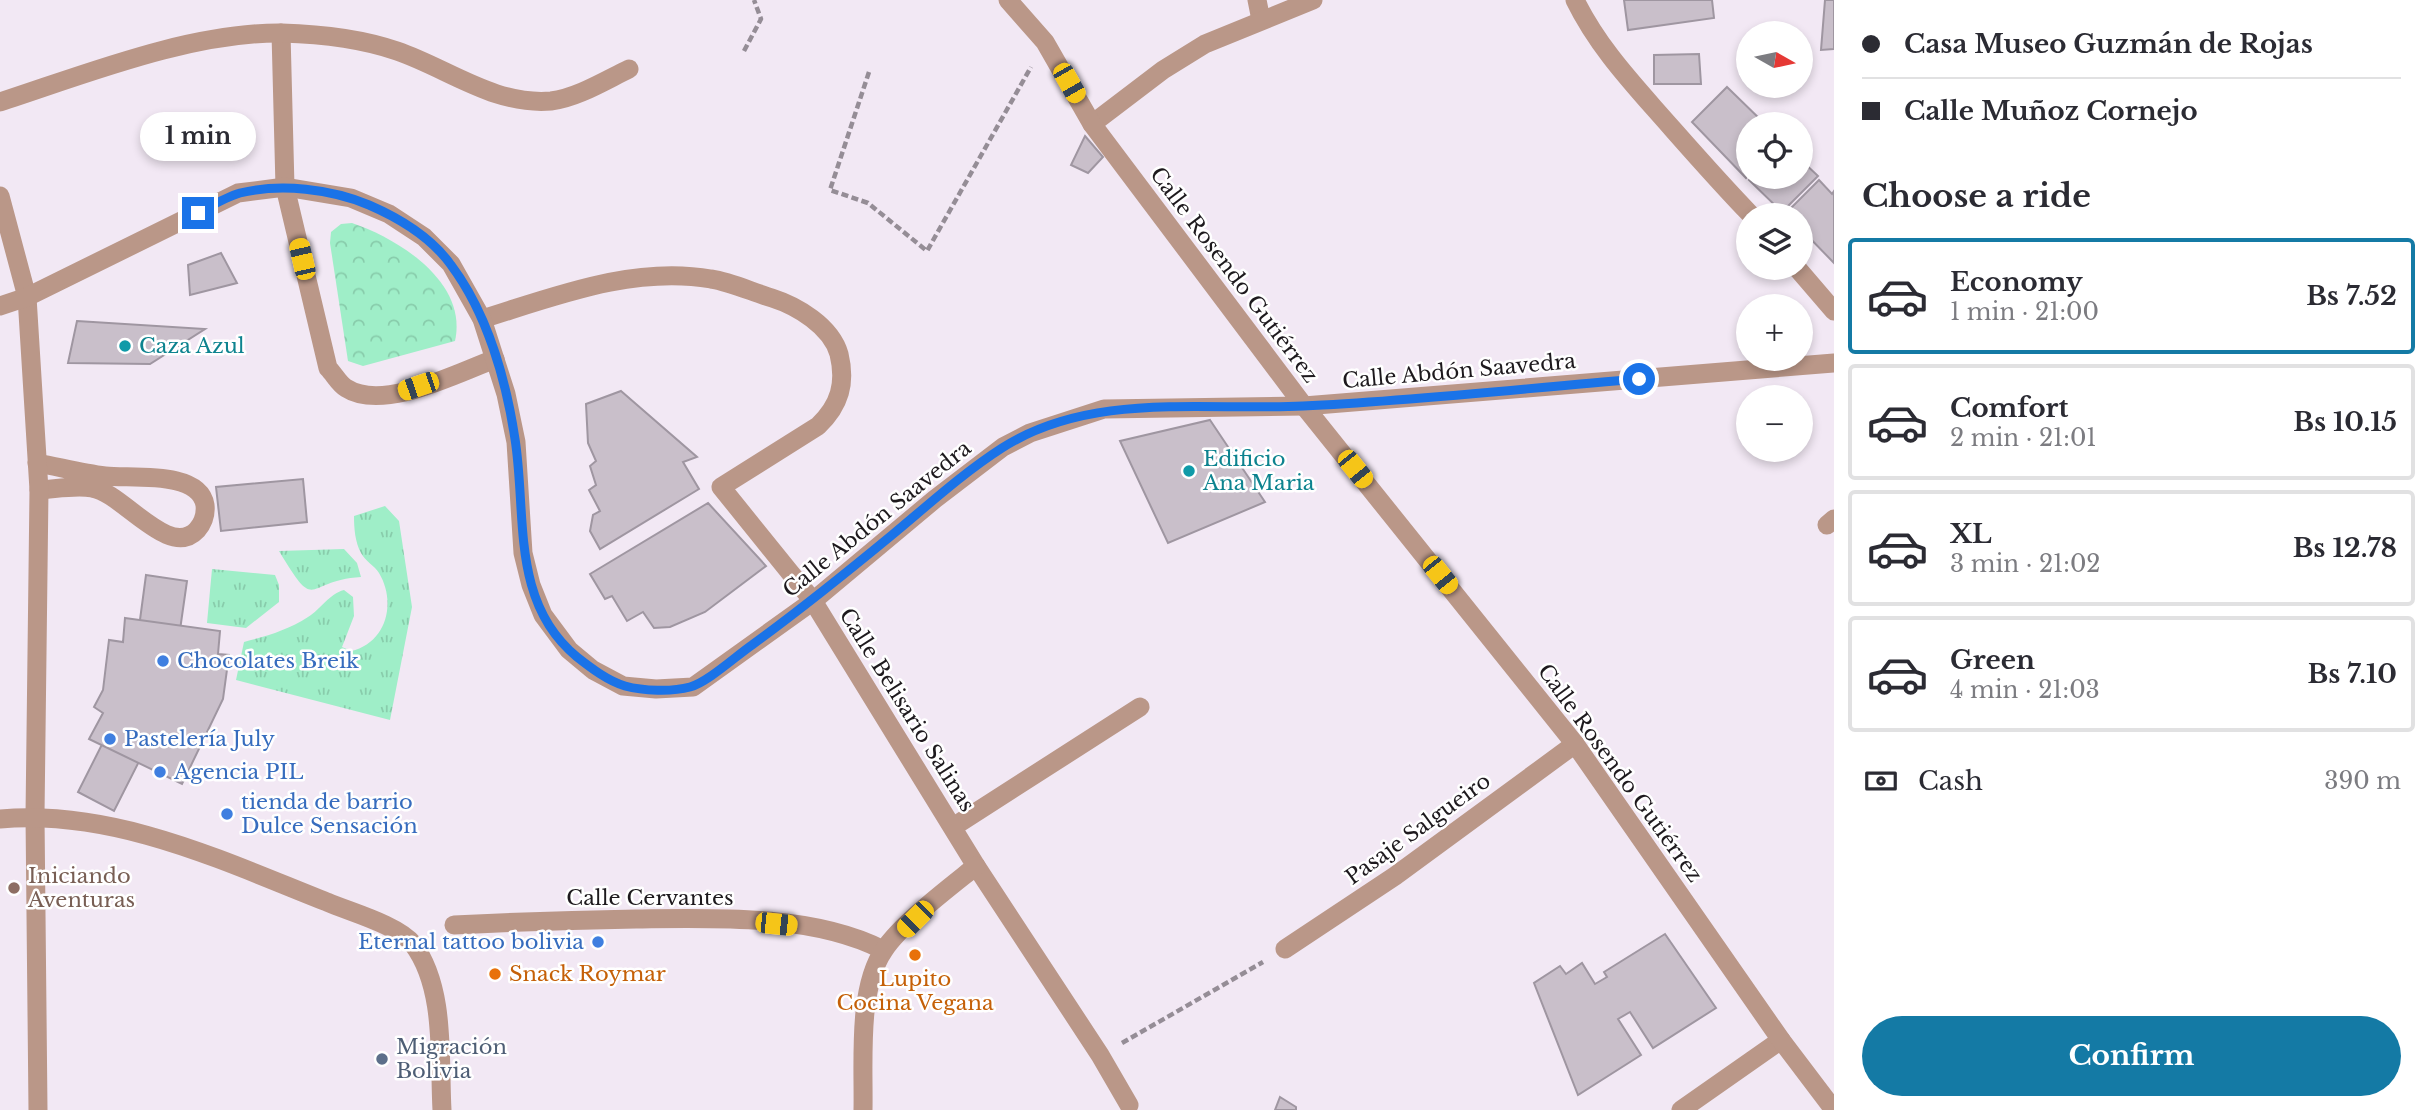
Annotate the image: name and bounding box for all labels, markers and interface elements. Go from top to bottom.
north arrow [1736,21,1813,98]
map controls [1736,21,1813,462]
text: Casa Museo Guzmán de Rojas [1904,28,2313,60]
car [1050,60,1089,106]
text: Calle Muñoz Cornejo [1904,95,2198,127]
callout: 1 min [140,111,256,160]
button: locate [1736,112,1813,189]
text: 1 min [165,122,231,150]
street label: Calle Rosendo Gutiérrez [1144,162,1324,388]
text: Choose a ride [1862,176,2091,216]
route end [182,197,214,229]
button: layers [1736,203,1813,280]
car [288,236,317,282]
icon: car [1866,265,1929,328]
text: Economy [1950,266,2083,298]
text: Bs 7.52 [2306,280,2397,312]
button: + [1736,294,1813,371]
text: 1 min · 21:00 [1950,298,2099,326]
place label: Caza Azul [139,333,245,359]
marker: Caza Azul [117,338,133,354]
street label: Calle Abdón Saavedra [1341,348,1577,394]
route start [1623,363,1655,395]
car [395,369,442,403]
button: − [1736,385,1813,462]
icon: car [1866,391,1929,454]
text: Comfort [1950,392,2068,424]
text: Bs 10.15 [2293,406,2397,438]
text: 2 min · 21:01 [1950,424,2097,452]
street label: Calle Abdón Saavedra [778,435,977,603]
place label: Edificio Ana Maria [1202,446,1315,496]
car [1334,446,1377,492]
marker: Edificio Ana Maria [1181,463,1197,479]
icon: car [1866,517,1929,580]
text: XL [1950,518,1992,550]
text: Bs 12.78 [2293,532,2397,564]
text: 3 min · 21:02 [1950,550,2100,578]
car [1419,552,1462,598]
street label: Calle Belisario Salinas [834,603,980,817]
icon: car [1866,643,1929,706]
text: Green [1950,644,2035,676]
place label: Chocolates Breik [177,648,359,674]
marker: Chocolates Breik [155,653,171,669]
text: Bs 7.10 [2308,658,2397,690]
street label: Calle Rosendo Gutiérrez [1532,659,1708,887]
text: 4 min · 21:03 [1950,676,2100,704]
place label: Pastelería July [124,726,275,752]
marker: Pastelería July [102,731,118,747]
place label: Agencia PIL [173,759,303,785]
icon: cash [1862,762,1900,800]
marker: Agencia PIL [152,764,168,780]
text: Cash [1918,765,1983,797]
text: 390 m [2324,767,2401,795]
street label: Pasaje Salgueiro [1340,768,1496,890]
place label: tienda de barrio Dulce Sensación [241,789,418,839]
marker: tienda de barrio Dulce Sensación [219,806,235,822]
place label: Iniciando Aventuras [27,863,135,913]
marker: Iniciando Aventuras [6,880,22,896]
street label: Calle Cervantes [566,885,734,911]
car [893,897,938,941]
car [755,911,798,937]
place label: Eternal tattoo bolivia [358,929,584,955]
marker: Eternal tattoo bolivia [590,934,606,950]
marker: Lupito Cocina Vegana [907,947,923,963]
place label: Snack Roymar [509,961,666,987]
marker: Snack Roymar [487,966,503,982]
place label: Lupito Cocina Vegana [836,966,994,1016]
button: Confirm [1862,1016,2401,1096]
place label: Migración Bolivia [396,1034,507,1084]
marker: Migración Bolivia [374,1051,390,1067]

